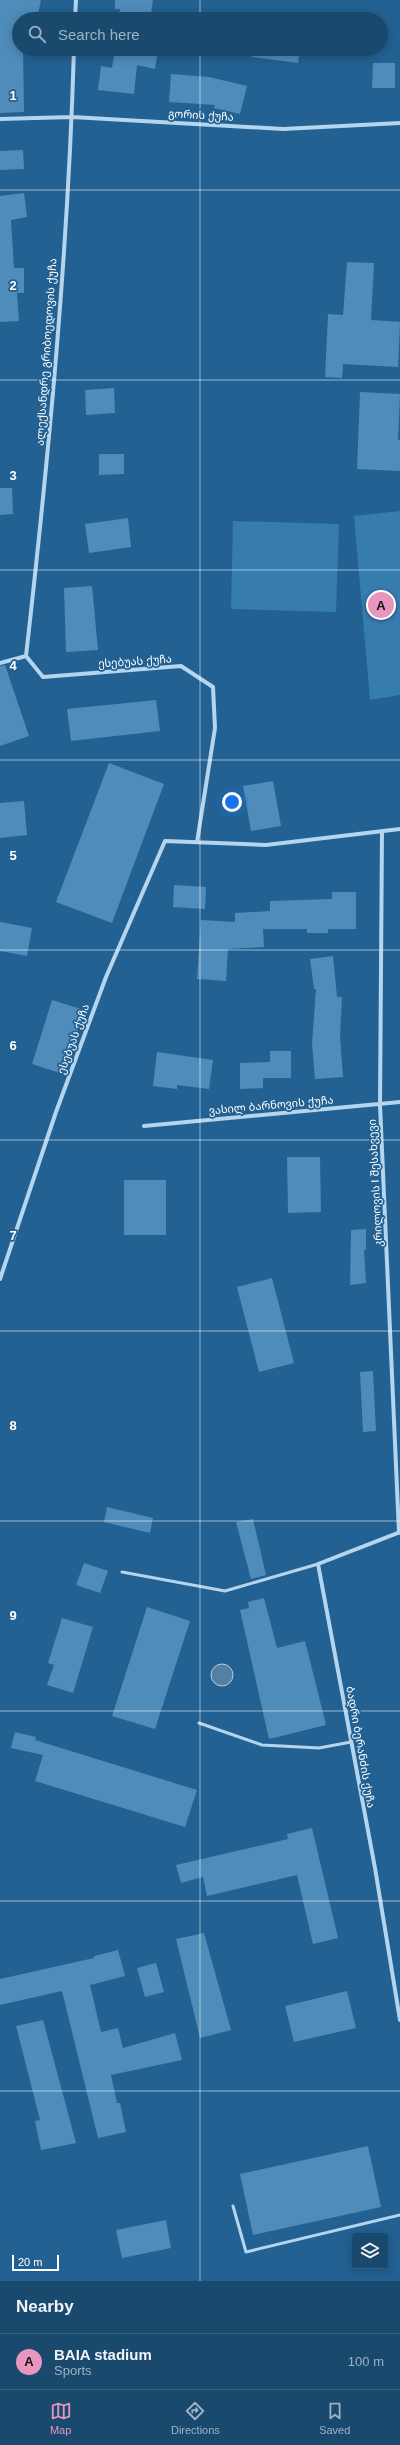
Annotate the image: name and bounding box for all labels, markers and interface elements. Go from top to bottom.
search box [12,12,388,56]
icon: search [26,23,48,45]
text: Search here [58,26,140,43]
text: 1 [9,88,17,103]
street label: გორის ქუჩა [168,107,234,124]
street label: ალექსანდრე გრიბოედოვის ქუჩა [33,258,60,446]
text: 2 [9,278,17,293]
text: 3 [9,468,17,483]
pin: A [368,590,394,620]
street label: ესებუას ქუჩა [98,652,172,671]
text: 4 [9,658,17,673]
your location [222,792,242,812]
text: 5 [9,848,17,863]
street label: ესებუას ქუჩა [55,1002,92,1076]
text: 6 [9,1038,17,1053]
street label: ვასილ ბარნოვის ქუჩა [208,1094,334,1117]
street label: კრილოვის I შესახვევი [366,1119,385,1247]
text: 7 [9,1228,17,1243]
text: 8 [9,1418,17,1433]
text: 9 [9,1608,17,1623]
street label: ბადრი ბერანძის ქუჩა [343,1685,378,1809]
map controls [352,2233,388,2269]
button: layers [352,2233,388,2269]
scale bar [12,2253,59,2272]
text: 20 m [18,2256,42,2268]
text: Nearby [16,2297,74,2316]
text: BAIA stadium [54,2346,152,2363]
text: A [24,2354,34,2369]
text: 100 m [348,2354,384,2369]
text: Sports [54,2363,92,2378]
tab: Map [50,2400,72,2436]
tab: Directions [171,2400,220,2436]
tab: Saved [319,2400,350,2436]

